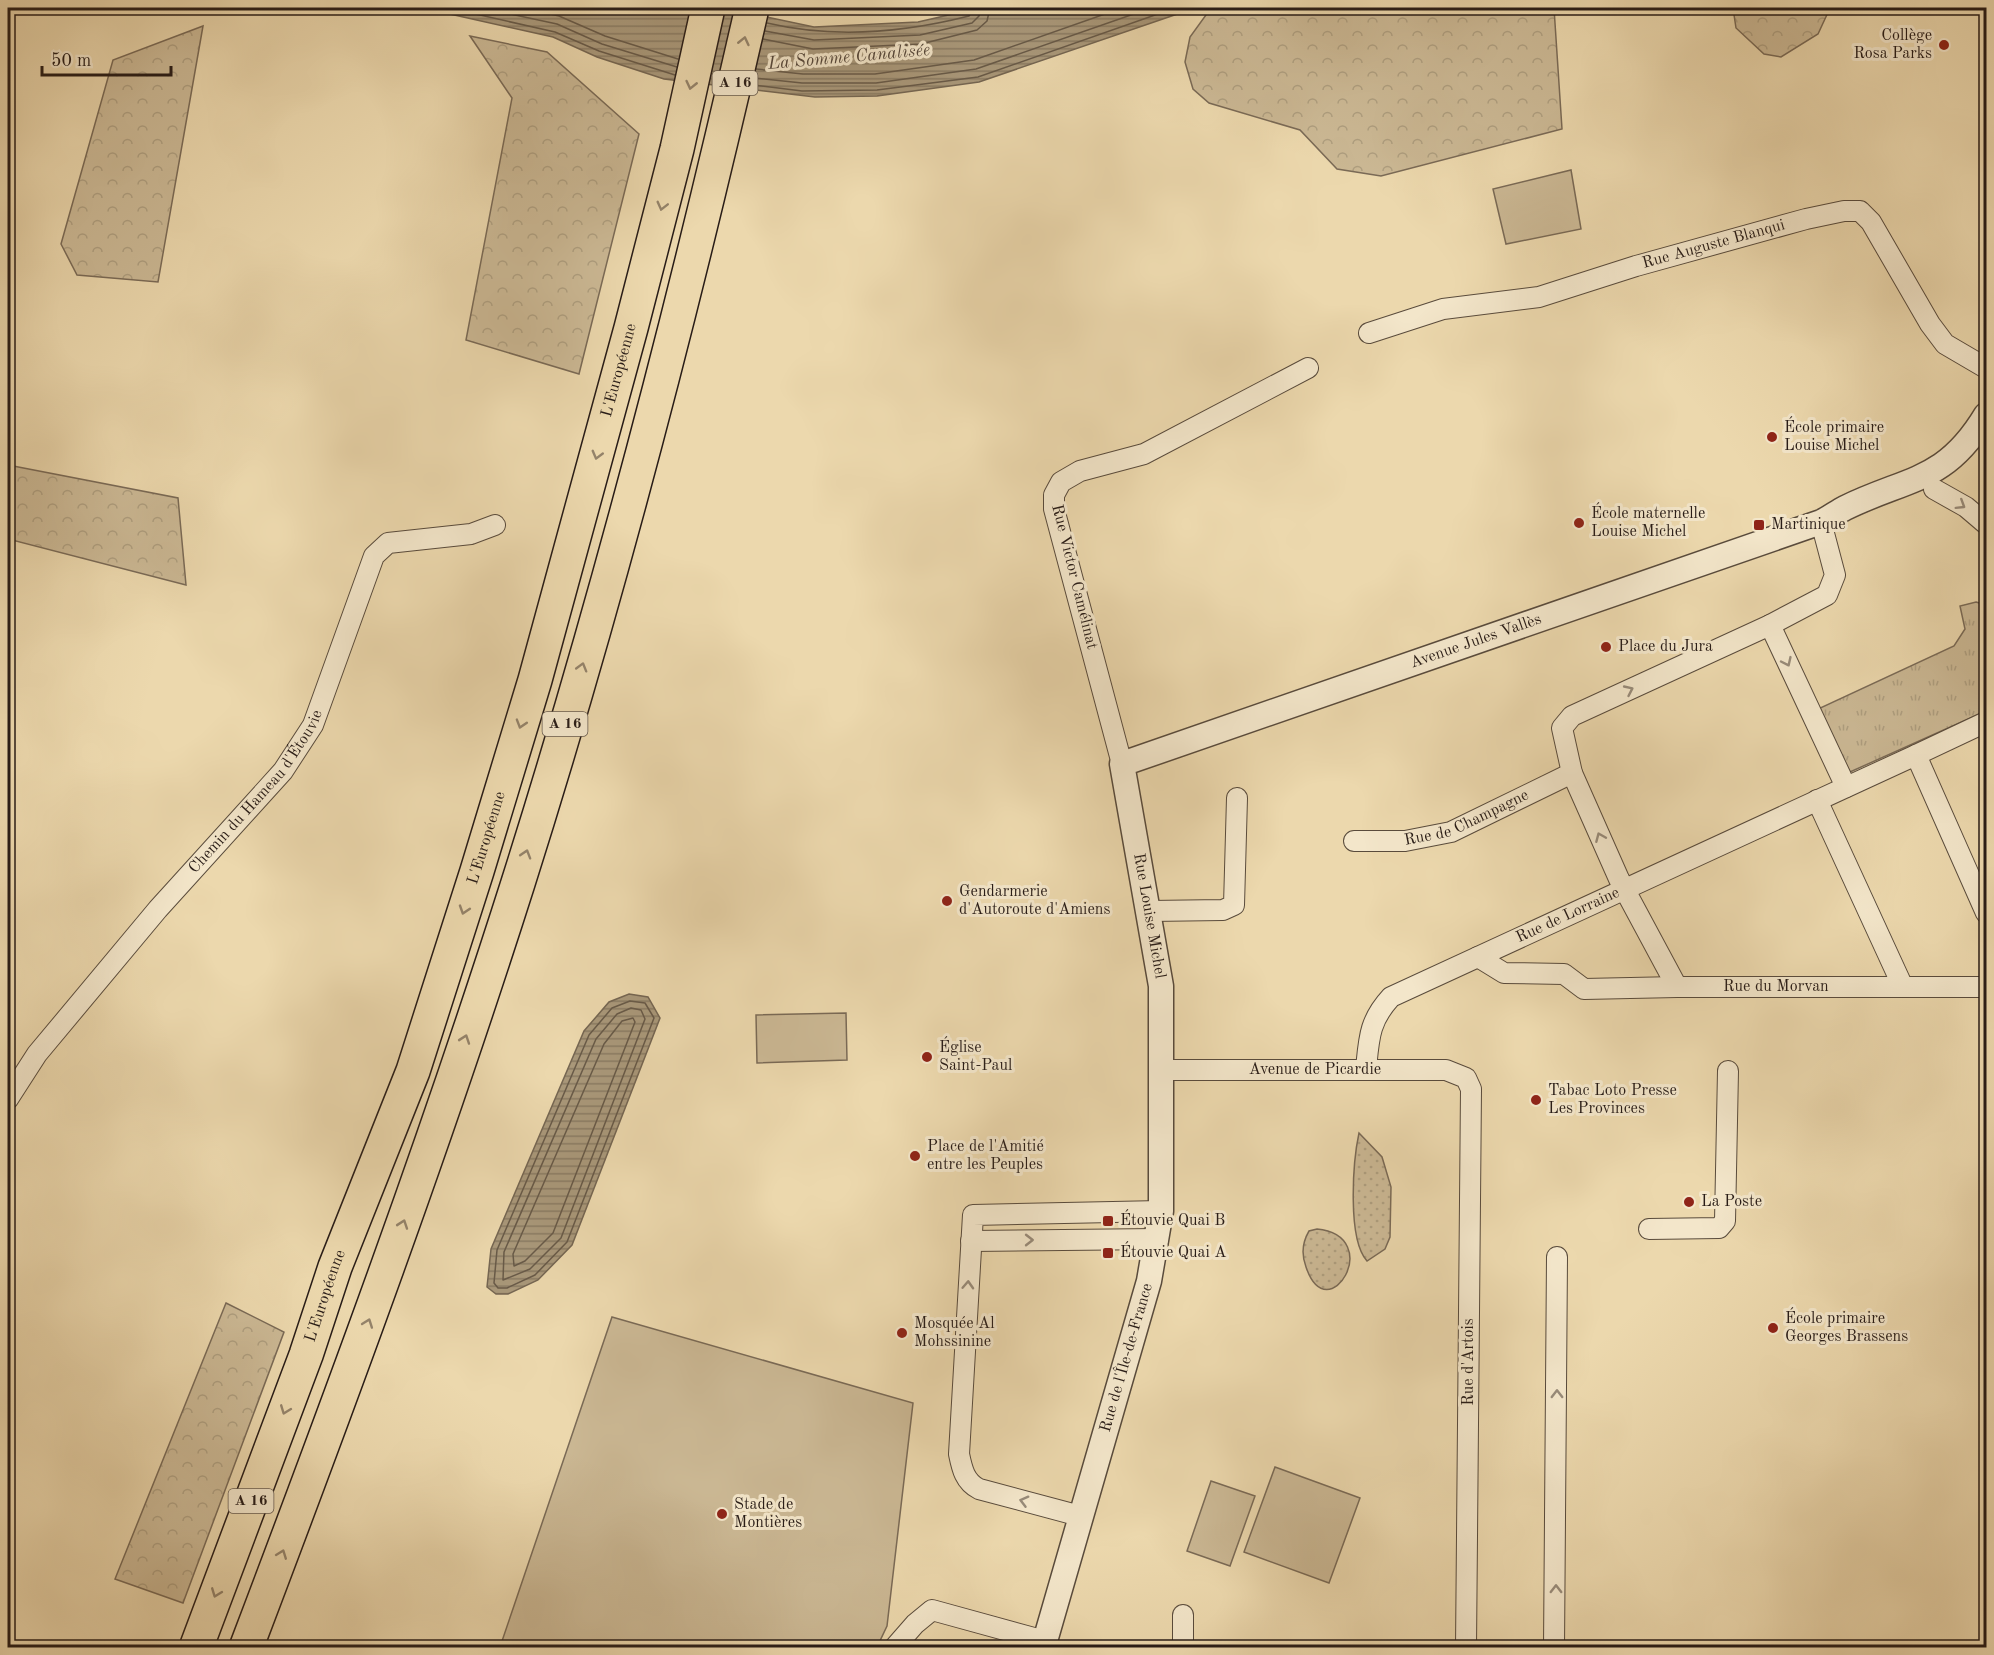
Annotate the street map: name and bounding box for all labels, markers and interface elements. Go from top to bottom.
place label: Collège Rosa Parks [1853,28,1932,62]
one-way arrow [737,36,750,46]
marker: Collège Rosa Parks [1937,38,1951,52]
scale bar [42,39,171,77]
water label: La Somme Canalisée [766,41,931,73]
text: 50 m [51,52,91,70]
road number: A 16 [712,71,758,95]
one-way arrow [685,80,698,90]
one-way arrow [657,201,670,211]
street label: Rue Auguste Blanqui [1641,217,1787,272]
street label: L'Européenne [599,322,640,419]
place label: École primaire Louise Michel [1784,416,1884,454]
marker: École primaire Louise Michel [1765,430,1779,444]
one-way arrow [592,450,604,460]
one-way arrow [1954,498,1965,509]
place label: École maternelle Louise Michel [1591,502,1705,540]
street label: Rue Victor Camélinat [1048,503,1100,652]
marker: École maternelle Louise Michel [1572,516,1586,530]
place label: Martinique [1771,517,1846,533]
marker: Martinique [1752,518,1766,532]
street label: Avenue Jules Vallès [1408,611,1544,672]
place label: Place du Jura [1618,639,1713,655]
marker: Place du Jura [1599,640,1613,654]
one-way arrow [1780,655,1792,666]
one-way arrow [575,662,587,673]
one-way arrow [1623,685,1634,697]
street label: Chemin du Hameau d'Étouvie [186,708,326,877]
road number: A 16 [542,712,588,736]
one-way arrow [516,718,528,729]
street label: Rue de Champagne [1403,787,1531,849]
street label: L'Européenne [465,790,509,887]
one-way arrow [1596,832,1608,843]
one-way arrow [519,849,531,860]
street label: Rue Louise Michel [1130,852,1168,980]
place label: Gendarmerie d'Autoroute d'Amiens [959,884,1110,918]
street label: Rue de Lorraine [1514,885,1622,946]
marker: Gendarmerie d'Autoroute d'Amiens [940,894,954,908]
one-way arrow [459,904,471,915]
street label: Rue du Morvan [1723,979,1829,995]
one-way arrow [458,1034,470,1045]
place label: Église Saint-Paul [939,1036,1012,1074]
marker: Église Saint-Paul [920,1050,934,1064]
street label: Avenue de Picardie [1249,1062,1381,1078]
place label: Tabac Loto Presse Les Provinces [1548,1083,1677,1117]
marker: Tabac Loto Presse Les Provinces [1529,1093,1543,1107]
place label: Place de l'Amitié entre les Peuples [927,1139,1044,1173]
marker: Place de l'Amitié entre les Peuples [908,1149,922,1163]
place label: La Poste [1701,1194,1762,1210]
marker: La Poste [1682,1195,1696,1209]
place label: Étouvie Quai B [1120,1209,1225,1229]
marker: Étouvie Quai B [1101,1214,1115,1228]
one-way arrow [395,1219,408,1230]
one-way arrow [1025,1234,1034,1246]
place label: Étouvie Quai A [1120,1241,1226,1261]
marker: Étouvie Quai A [1101,1246,1115,1260]
street label: L'Européenne [303,1248,349,1344]
one-way arrow [962,1280,975,1289]
street label: Rue de l'Île-de-France [1098,1282,1156,1434]
place label: École primaire Georges Brassens [1785,1307,1908,1345]
place label: Mosquée Al Mohssinine [914,1316,995,1350]
one-way arrow [361,1318,374,1329]
street label: Rue d'Artois [1461,1318,1477,1406]
marker: École primaire Georges Brassens [1766,1321,1780,1335]
marker: Mosquée Al Mohssinine [895,1326,909,1340]
one-way arrow [1551,1390,1563,1399]
one-way arrow [280,1404,292,1415]
road number: A 16 [228,1489,274,1513]
one-way arrow [1019,1495,1029,1508]
place label: Stade de Montières [734,1497,802,1531]
marker: Stade de Montières [715,1507,729,1521]
one-way arrow [274,1549,287,1559]
one-way arrow [1550,1585,1562,1594]
one-way arrow [211,1587,224,1597]

